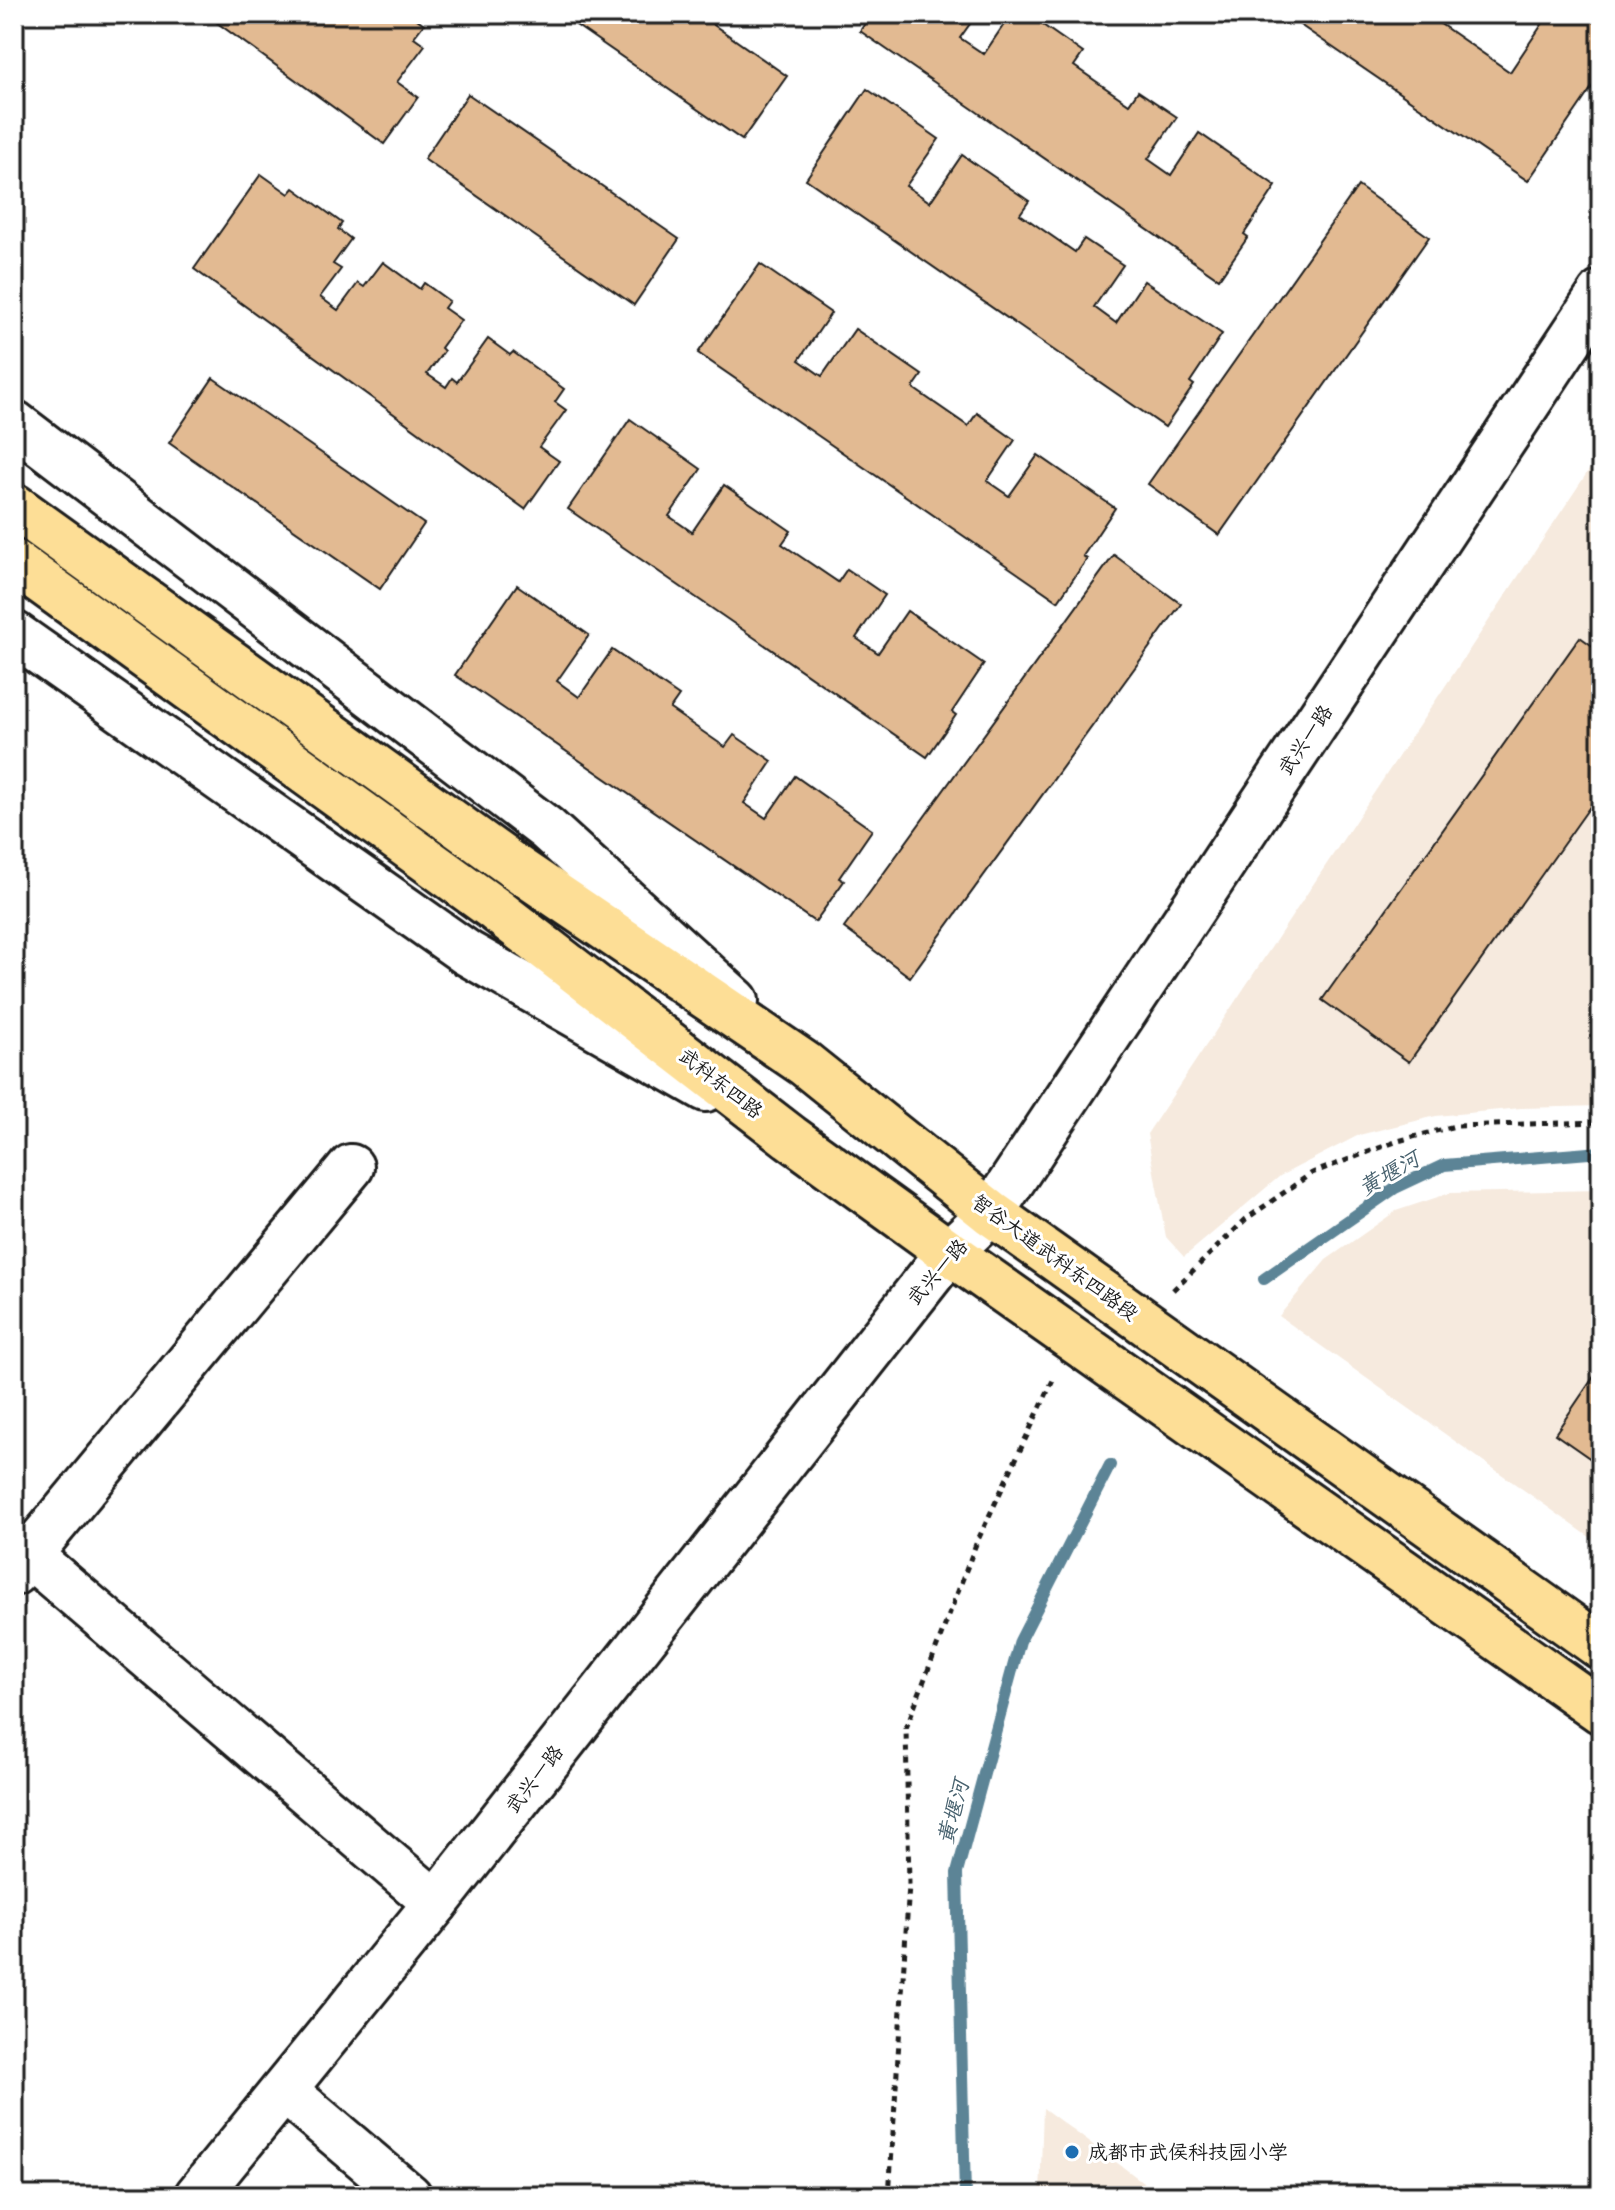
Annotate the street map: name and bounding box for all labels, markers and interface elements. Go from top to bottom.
street label: 武兴一路 [1272,699,1339,780]
street label: 武科东四路 [674,1042,769,1125]
water label: 黄堰河 [1353,1142,1427,1202]
street label: 智谷大道武科东四路段 [966,1188,1144,1326]
street label: 武兴一路 [901,1233,974,1311]
street label: 武兴一路 [499,1739,569,1819]
water label: 黄堰河 [930,1773,976,1848]
place label: 成都市武侯科技园小学 [1088,2139,1288,2165]
marker: 成都市武侯科技园小学 [1063,2143,1081,2161]

